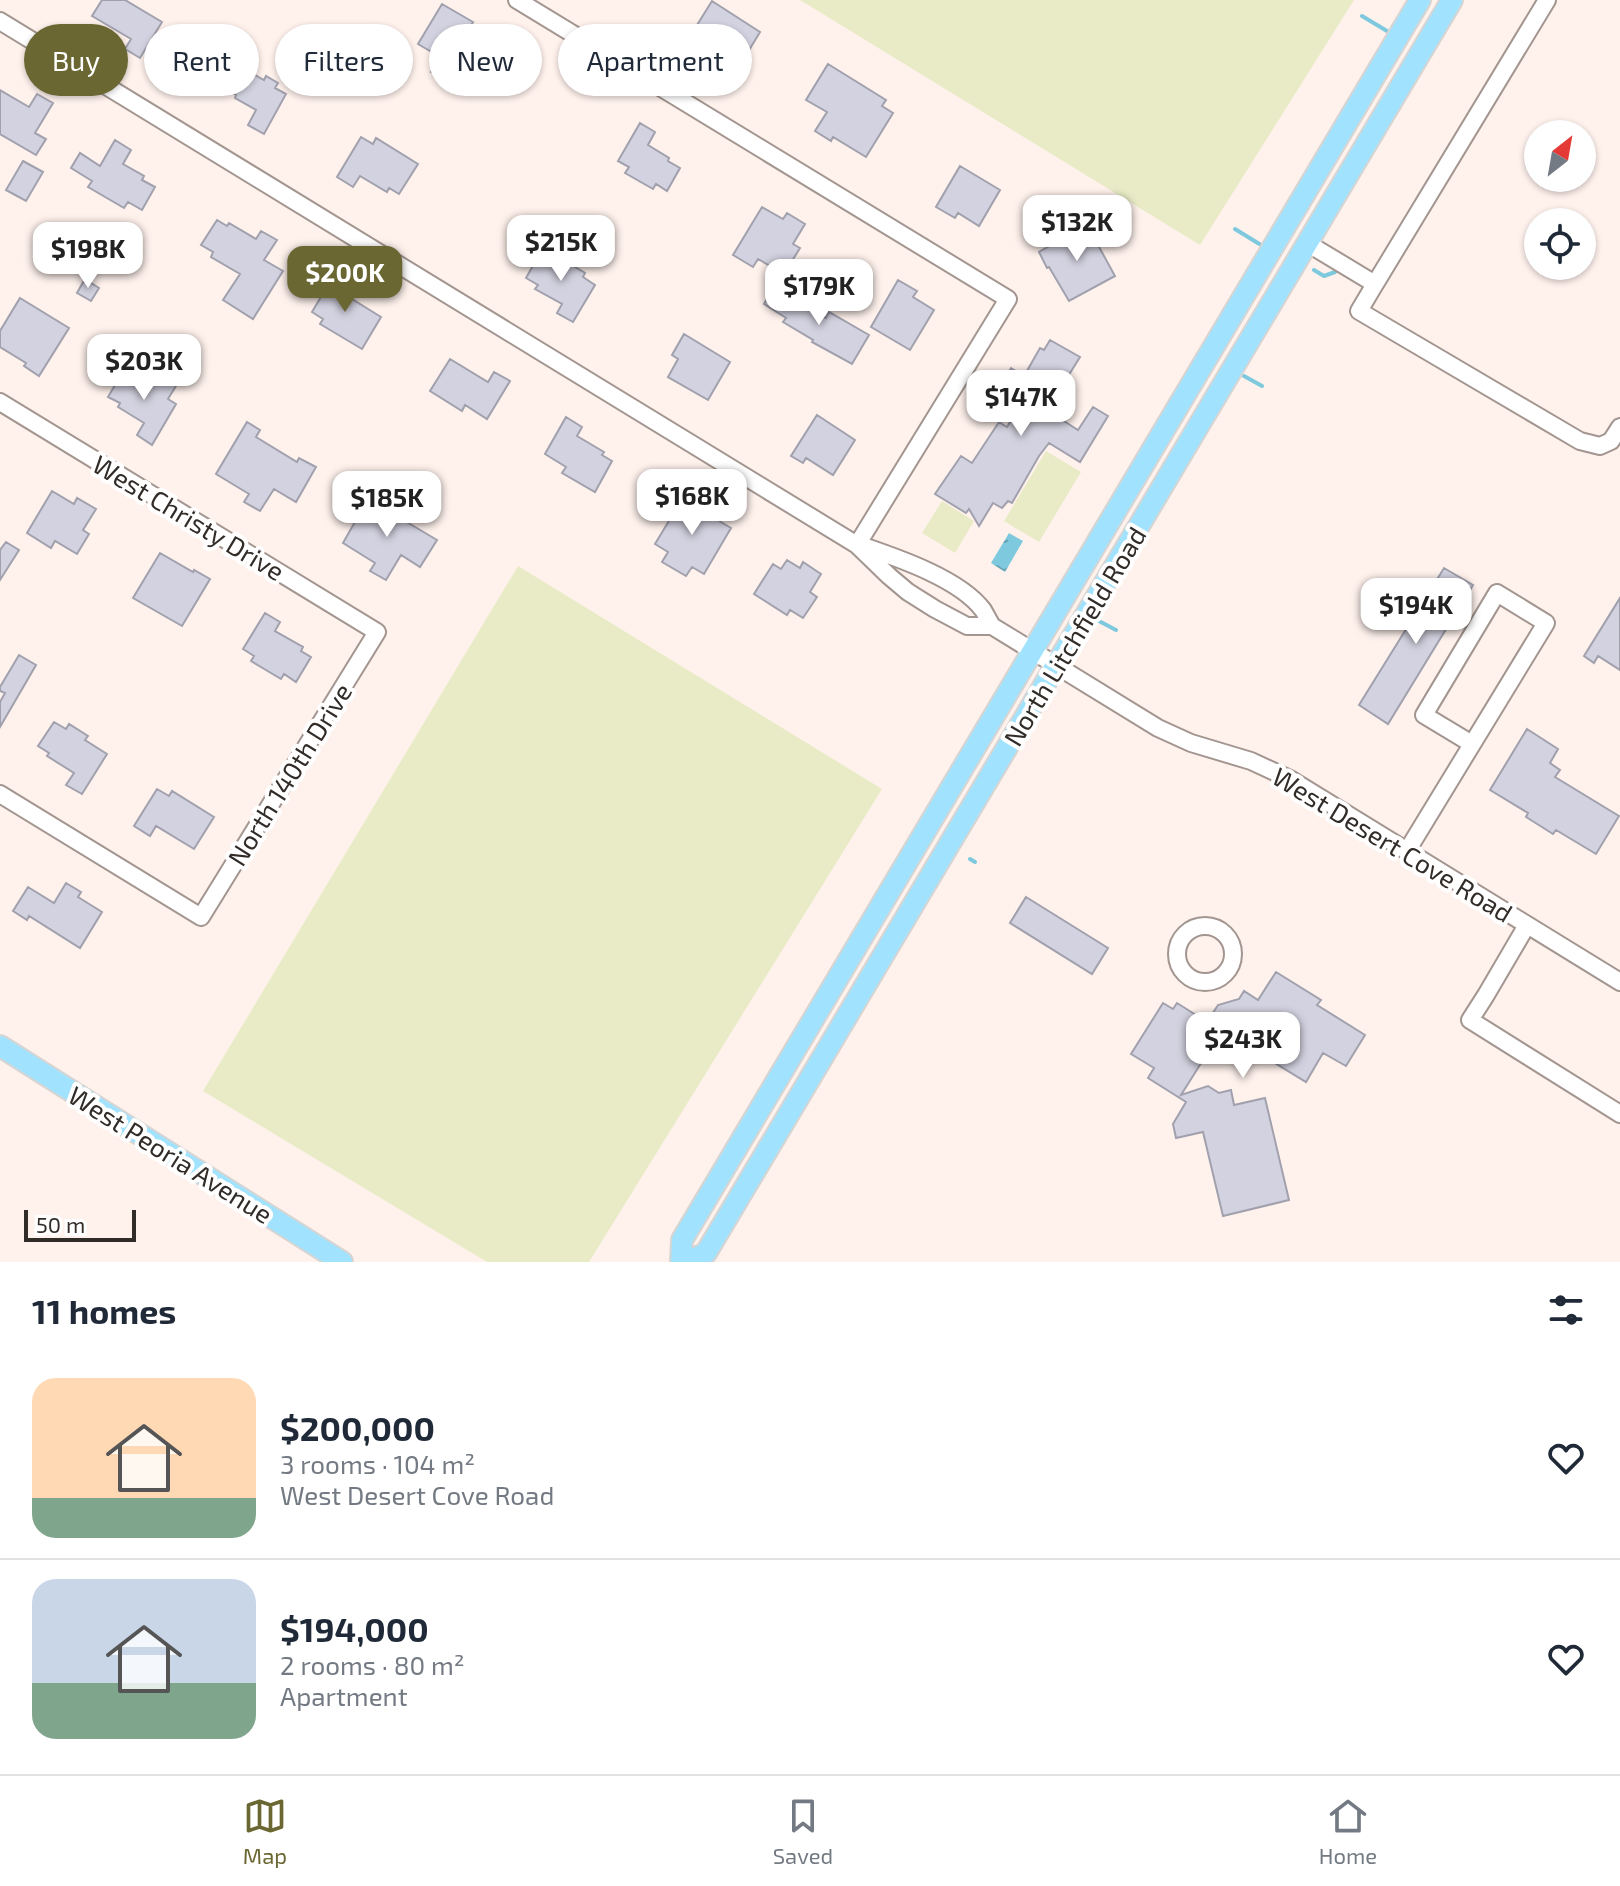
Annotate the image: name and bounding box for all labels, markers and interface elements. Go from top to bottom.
chip: Buy [24,24,128,96]
chip: Rent [144,24,259,96]
chip: Filters [275,24,413,96]
chip: New [429,24,542,96]
chip: Apartment [558,24,752,96]
north arrow [1524,120,1596,192]
map controls [1524,120,1596,280]
pin: $132K [1021,195,1133,263]
text: $132K [1041,205,1113,236]
button: locate [1524,208,1596,280]
pin: $215K [505,215,617,283]
pin: $198K [32,222,144,290]
text: $215K [525,225,597,256]
text: $198K [51,232,125,263]
pin: $200K [289,246,401,314]
text: $200K [305,256,385,287]
pin: $179K [763,259,875,327]
text: $179K [783,269,855,300]
pin: $203K [88,334,200,402]
text: $203K [105,344,183,375]
pin: $147K [965,370,1077,438]
text: $147K [984,380,1058,411]
street label: West Christy Drive [88,448,290,586]
pin: $168K [636,469,748,537]
pin: $185K [331,471,443,539]
text: $168K [655,479,729,510]
text: $185K [350,481,424,512]
street label: North Litchfield Road [996,521,1152,751]
pin: $194K [1360,578,1472,646]
text: $194K [1379,588,1453,619]
street label: North 140th Drive [221,677,357,871]
street label: West Desert Cove Road [1267,760,1519,928]
pin: $243K [1187,1012,1299,1080]
text: $243K [1204,1022,1282,1053]
street label: West Peoria Avenue [63,1079,279,1229]
scale bar [24,1206,136,1242]
text: 50 m [36,1211,85,1237]
icon: filters [1544,1288,1588,1332]
text: 11 homes [32,1290,176,1331]
text: $200,000 [280,1407,435,1448]
icon: home [96,1410,192,1506]
icon: heart [1544,1436,1588,1480]
text: 3 rooms · 104 m² [280,1448,475,1479]
text: West Desert Cove Road [280,1479,554,1510]
text: $194,000 [280,1608,429,1649]
icon: home [96,1611,192,1707]
icon: heart [1544,1637,1588,1681]
text: 2 rooms · 80 m² [280,1649,465,1680]
text: Apartment [280,1680,408,1711]
tab: Map [243,1794,287,1868]
tab: Saved [773,1794,833,1868]
tab: Home [1319,1794,1377,1868]

